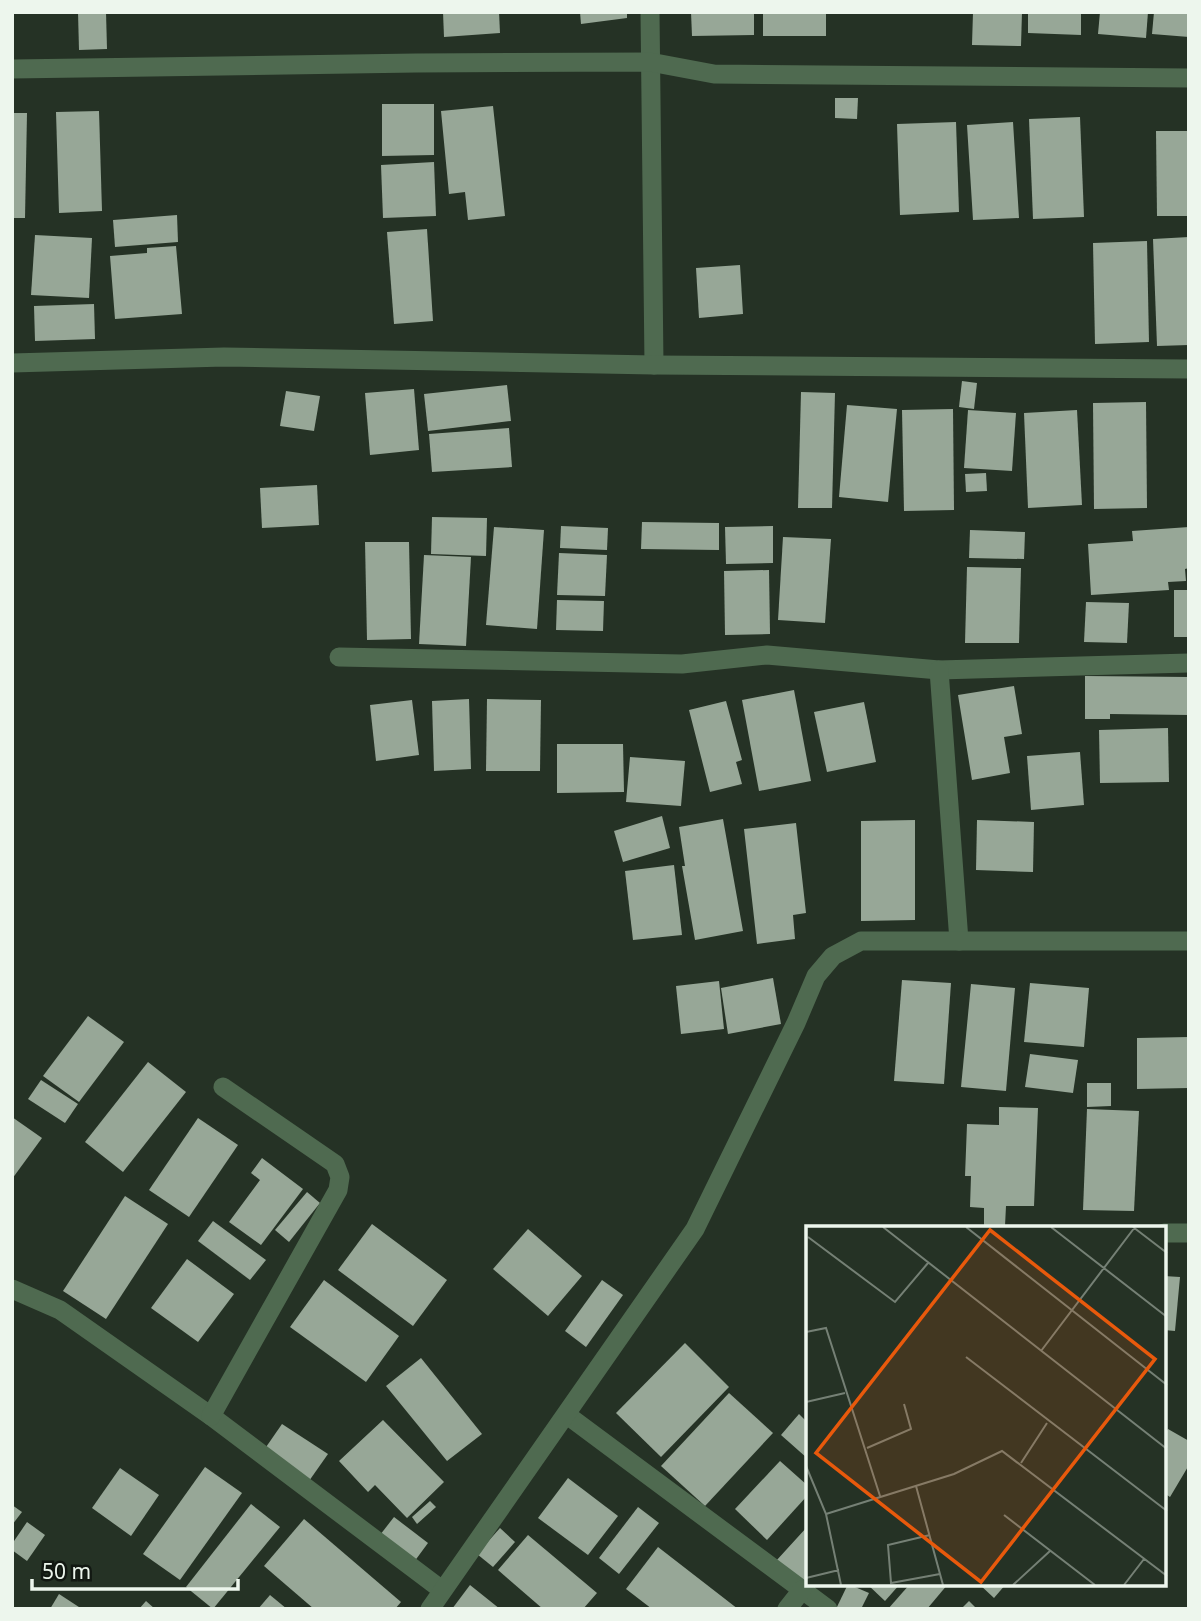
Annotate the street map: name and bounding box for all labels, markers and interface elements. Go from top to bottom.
inset map [806,1226,1166,1586]
scale bar [32,1548,238,1592]
text: 50 m [42,1557,91,1585]

